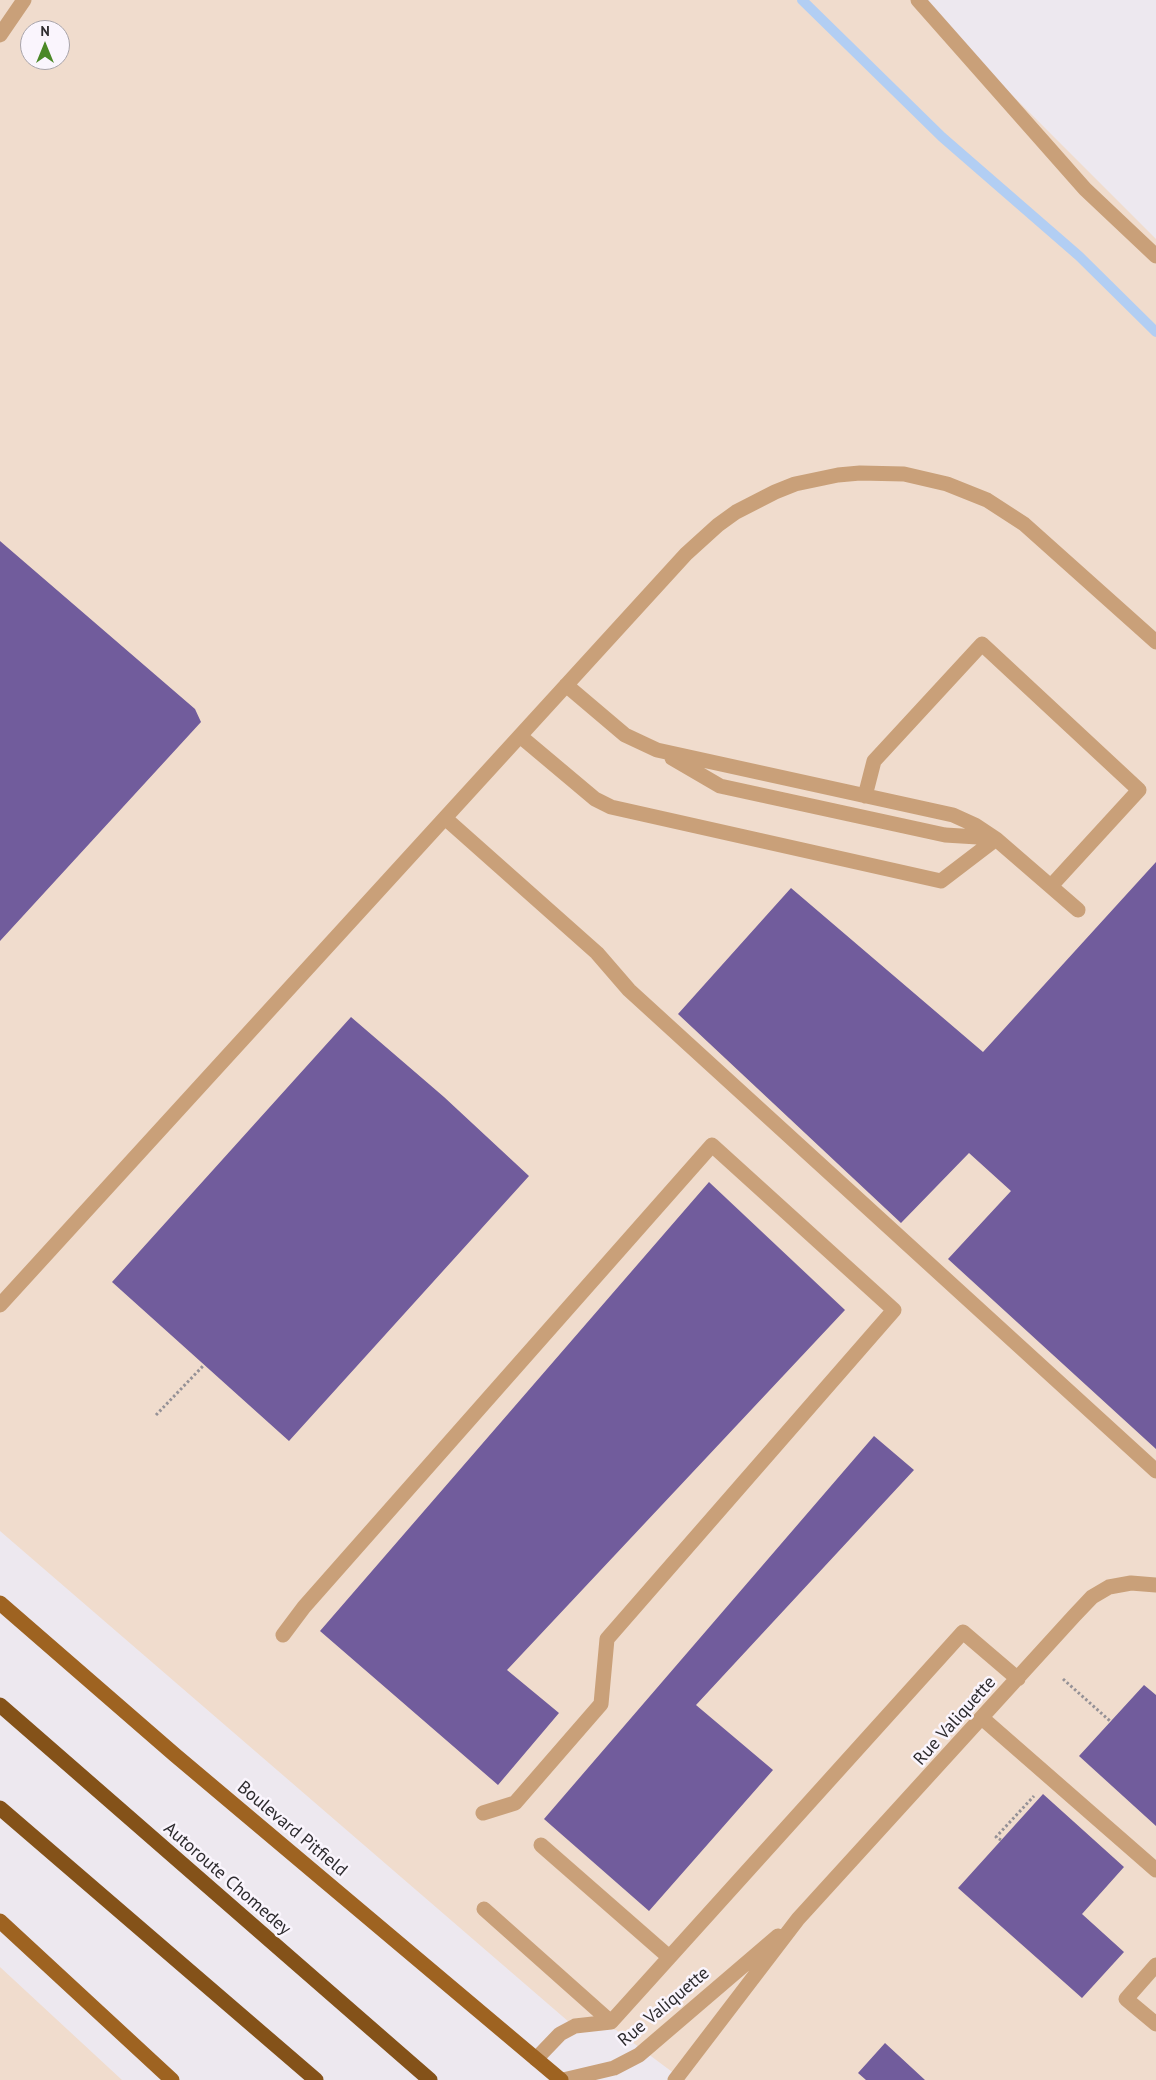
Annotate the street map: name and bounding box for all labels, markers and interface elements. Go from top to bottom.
north arrow [20,20,70,70]
text: N [40,22,50,40]
street label: Rue Valiquette [909,1672,1001,1770]
street label: Boulevard Pitfield [233,1777,351,1881]
street label: Autoroute Chomedey [159,1818,295,1940]
street label: Rue Valiquette [614,1963,714,2051]

